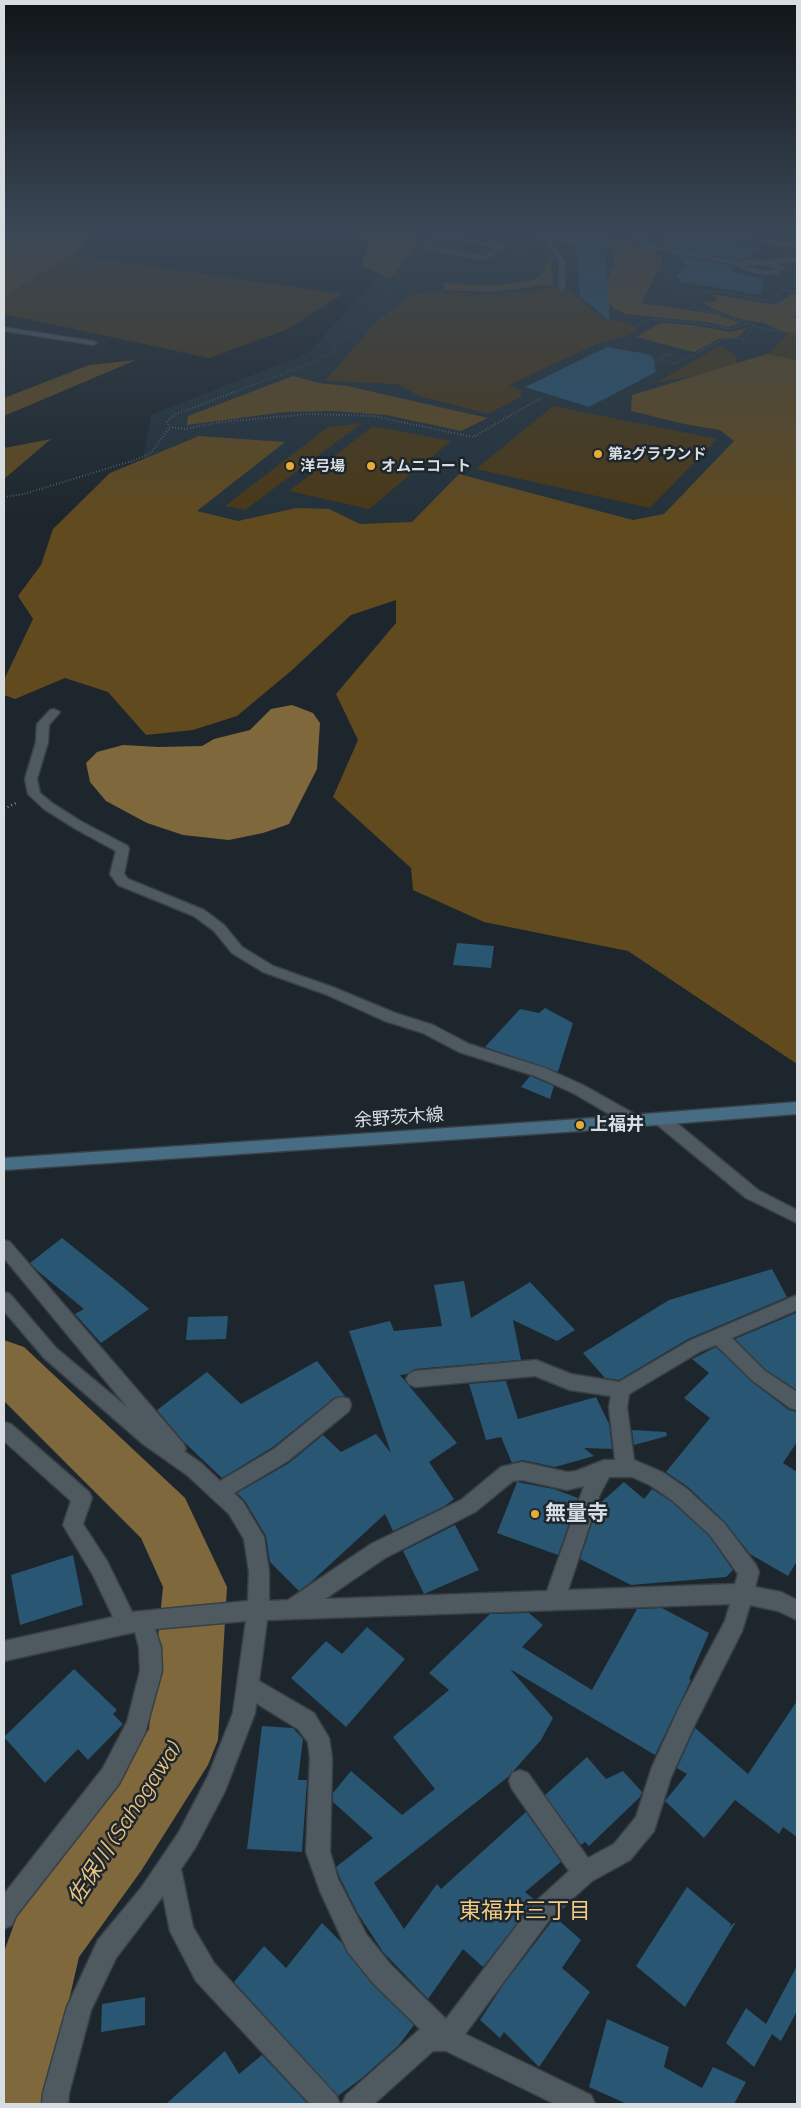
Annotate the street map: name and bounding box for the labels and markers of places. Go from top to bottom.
place label: 第2グラウンド [608,445,706,463]
marker: 第2グラウンド [592,448,604,460]
place label: 洋弓場 [300,457,345,475]
place label: オムニコート [381,457,471,475]
marker: 洋弓場 [284,460,296,472]
marker: オムニコート [365,460,377,472]
place label: 上福井 [590,1114,644,1136]
marker: 上福井 [574,1119,586,1131]
place label: 無量寺 [545,1501,608,1527]
marker: 無量寺 [529,1508,541,1520]

